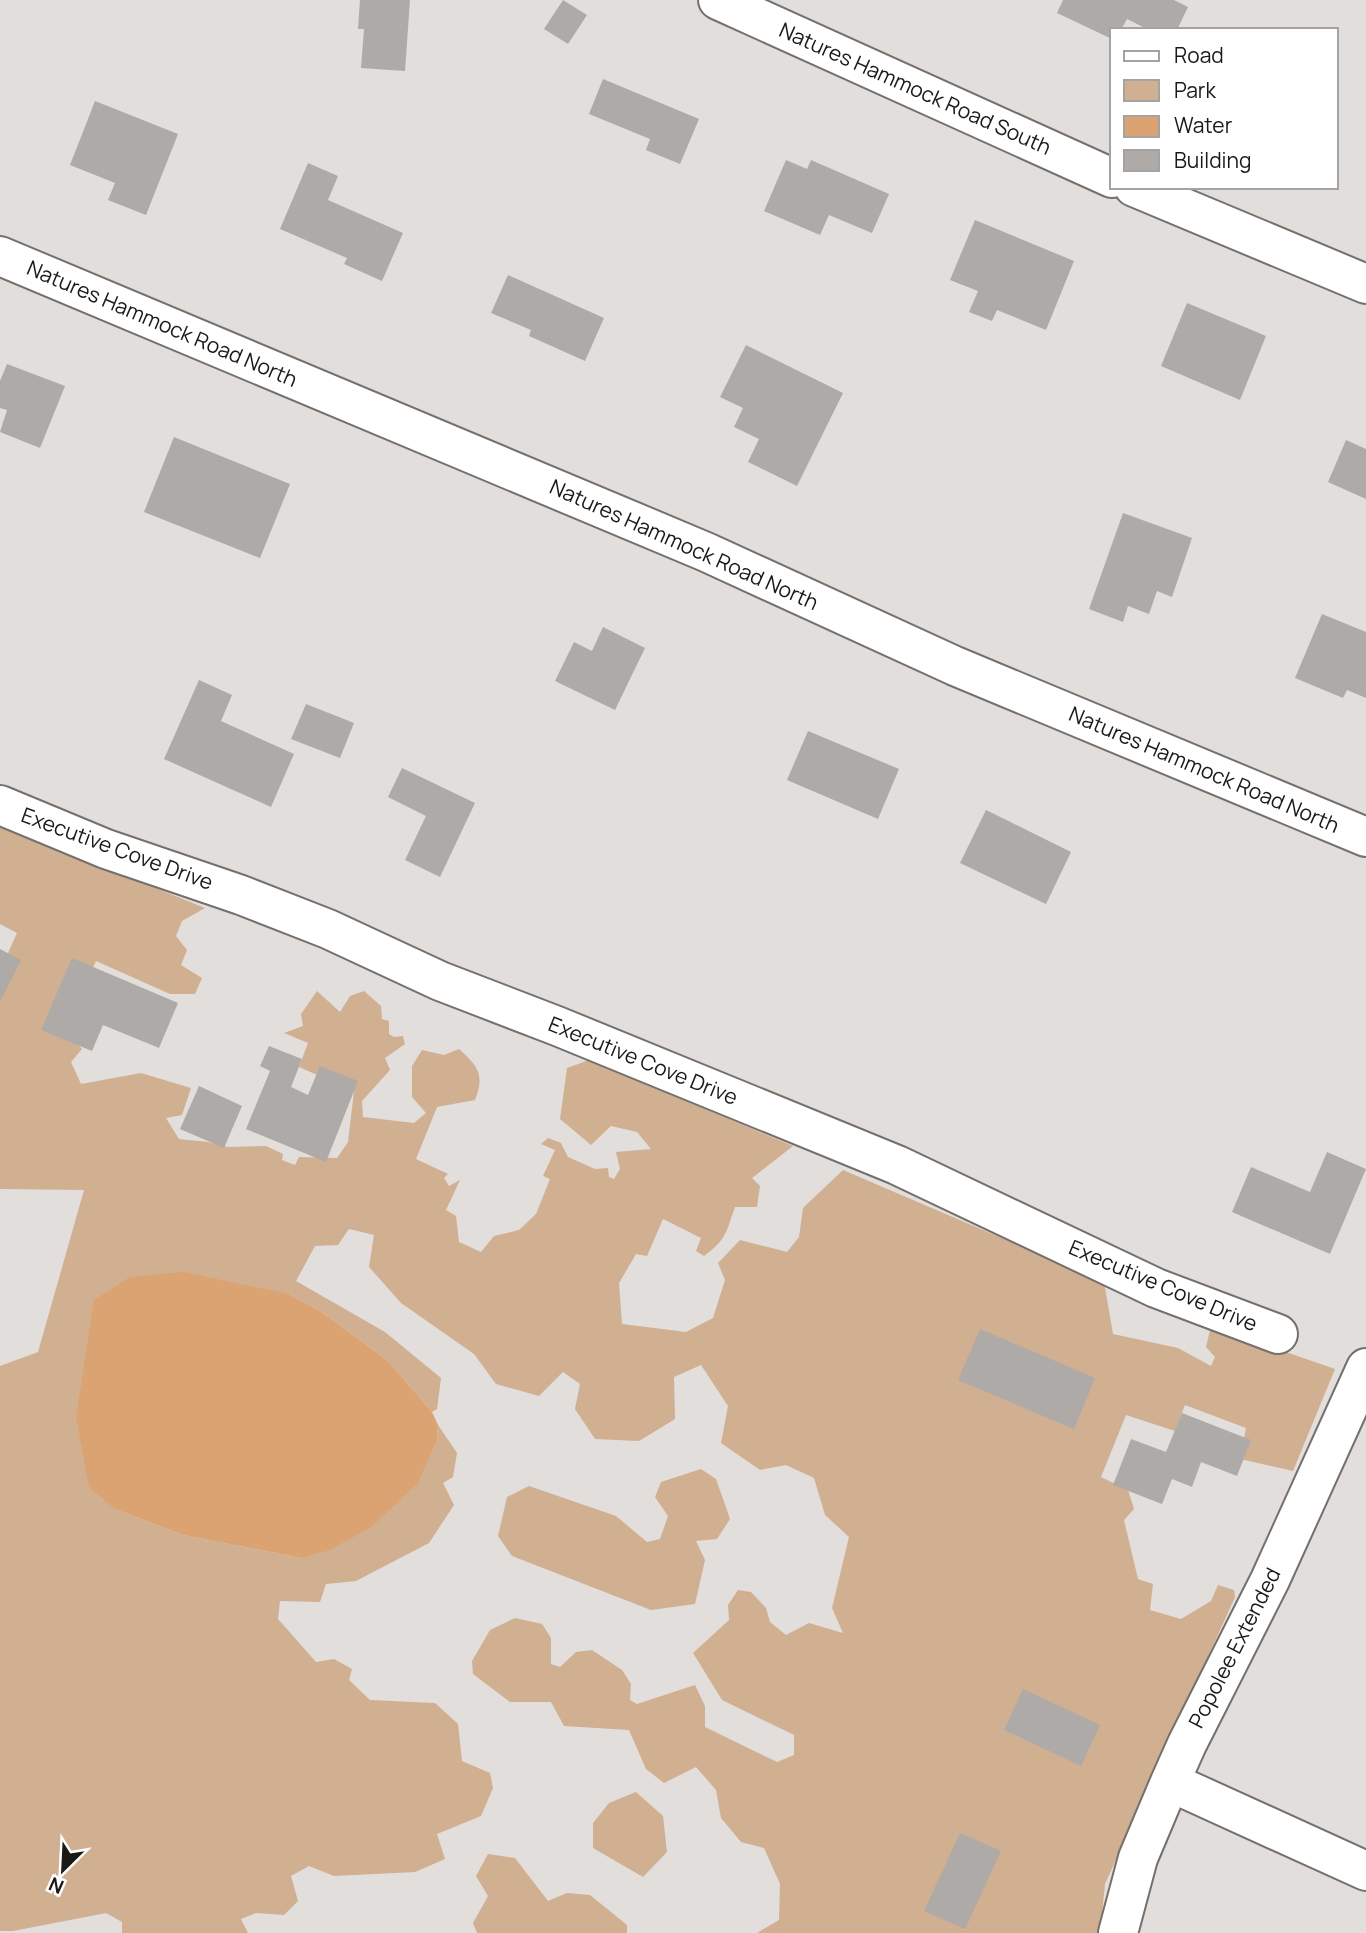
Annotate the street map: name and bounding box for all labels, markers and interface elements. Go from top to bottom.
street label: Natures Hammock Road South [775,15,1056,161]
legend [1110,28,1338,189]
text: Road [1174,41,1224,69]
text: Park [1174,76,1216,104]
text: Water [1174,111,1233,139]
text: Building [1174,146,1251,174]
street label: Natures Hammock Road North [23,253,302,393]
street label: Natures Hammock Road North [546,472,823,616]
street label: Natures Hammock Road North [1065,699,1344,839]
street label: Executive Cove Drive [18,800,217,896]
street label: Executive Cove Drive [545,1009,742,1111]
street label: Executive Cove Drive [1065,1233,1262,1337]
street label: Popolee Extended [1182,1563,1287,1732]
north arrow [28,1835,98,1905]
text: N [45,1871,68,1900]

